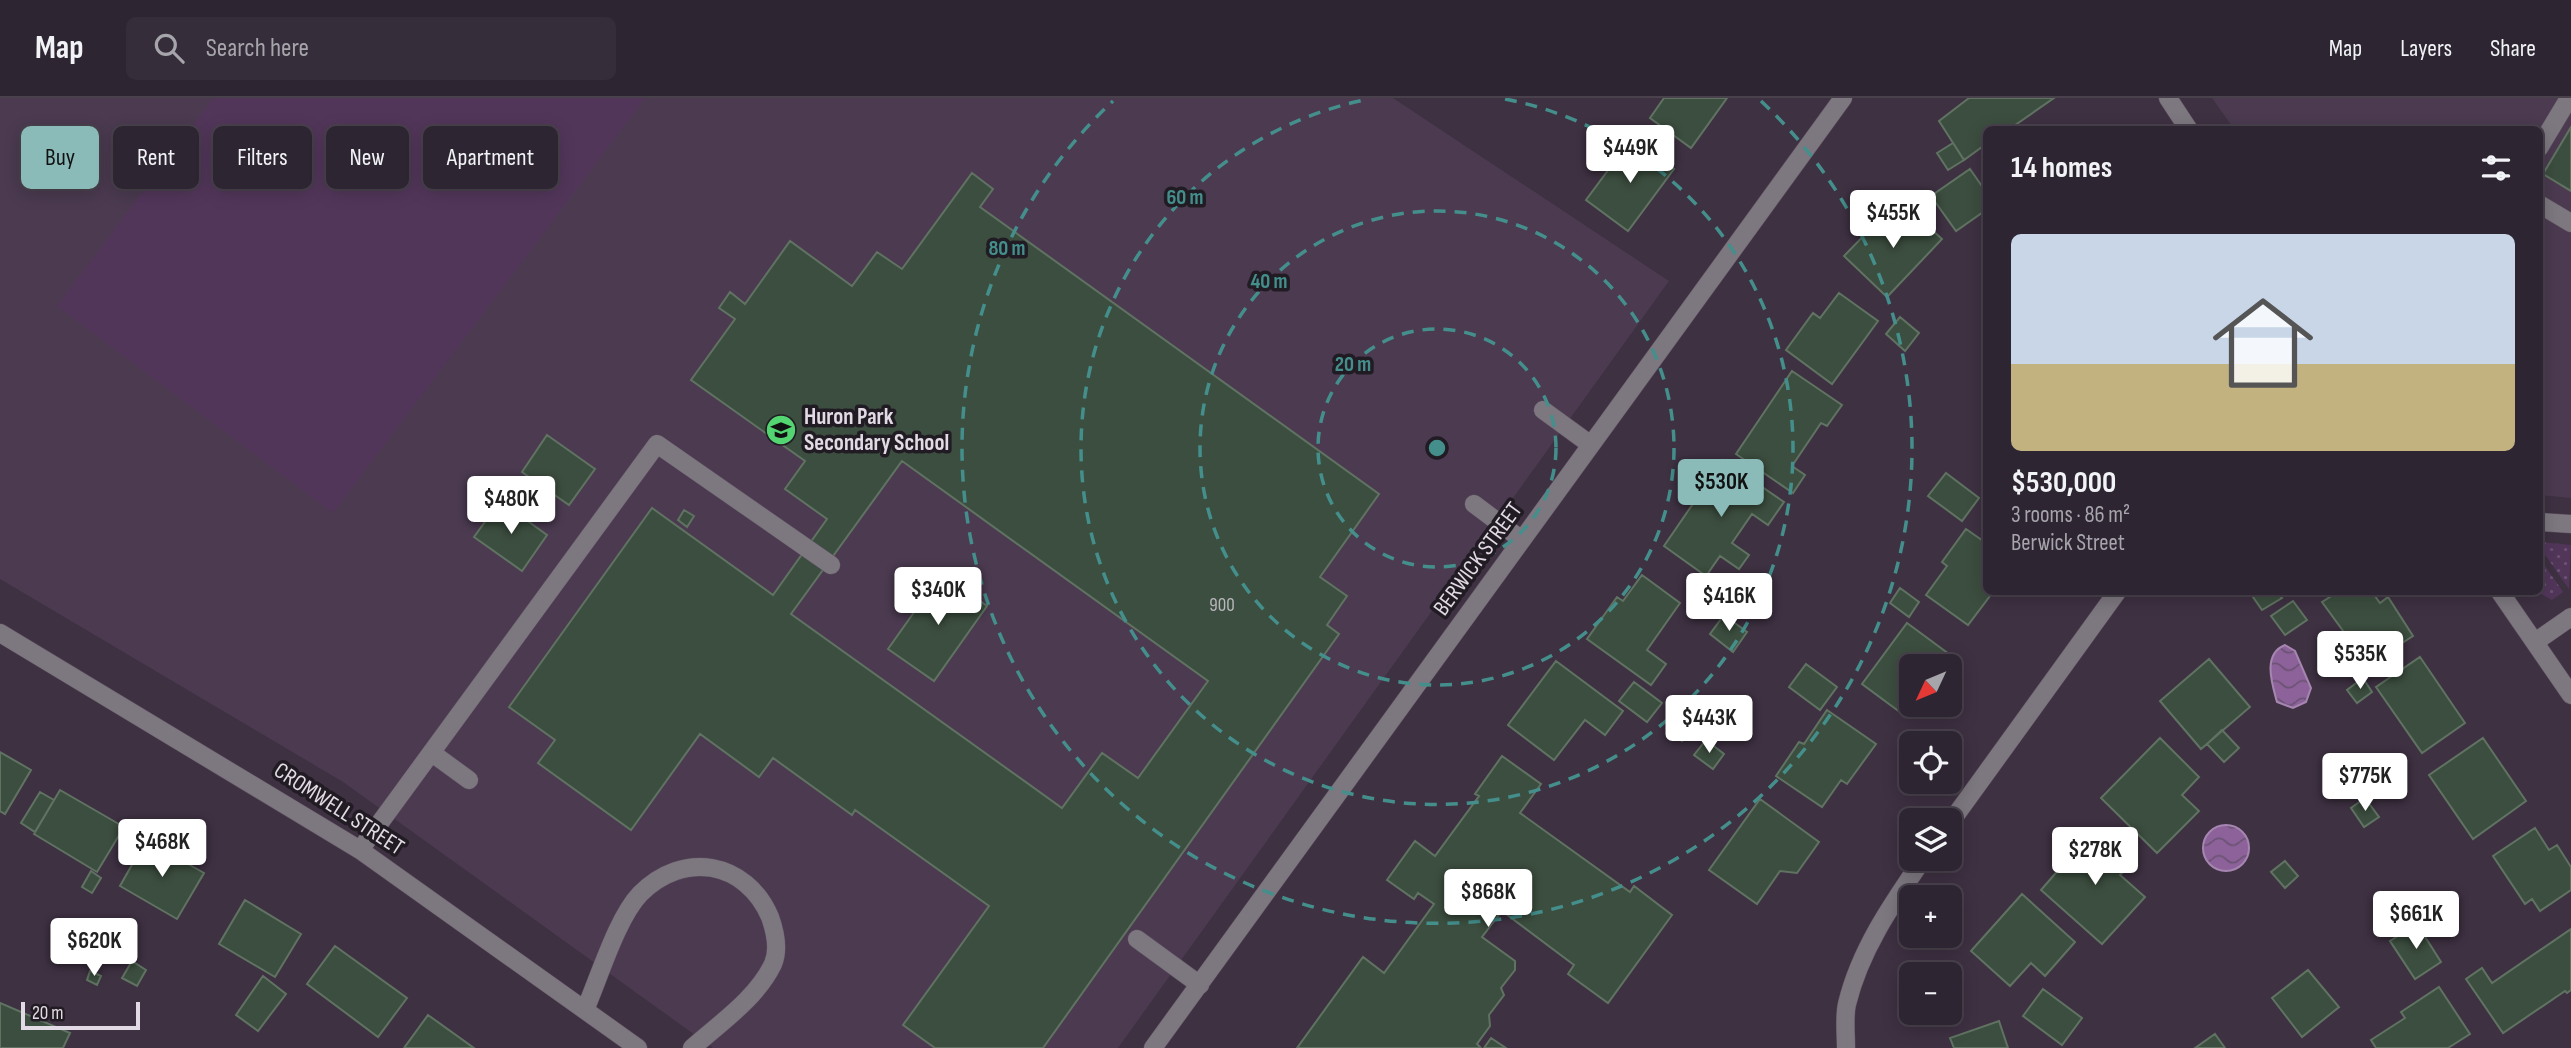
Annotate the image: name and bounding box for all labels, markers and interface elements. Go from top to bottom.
search box [126,17,616,80]
text: Map [35,28,84,68]
icon: search [150,29,188,67]
text: Search here [206,33,309,64]
text: Map [2329,34,2362,63]
text: Layers [2400,34,2452,63]
text: Share [2490,34,2536,63]
chip: Buy [21,126,99,189]
chip: Rent [113,126,199,189]
chip: Filters [213,126,312,189]
chip: New [326,126,409,189]
chip: Apartment [423,126,558,189]
pin: $449K [1581,126,1679,185]
text: $449K [1602,134,1658,162]
icon: filters [2477,149,2515,187]
text: 14 homes [2011,150,2112,186]
text: 60 m [1166,185,1204,210]
pin: $455K [1844,190,1942,250]
text: $455K [1866,199,1920,227]
text: 80 m [988,236,1026,261]
text: 40 m [1251,269,1287,294]
icon: home [2200,280,2326,406]
text: 20 m [1335,352,1371,377]
place label: Huron Park Secondary School [804,403,949,457]
school or university icon: Huron Park Secondary School [764,413,798,447]
centre of rings [1425,436,1449,460]
pin: $530K [1672,460,1770,519]
text: $530,000 [2011,465,2116,501]
text: $530K [1694,468,1748,496]
pin: $480K [462,476,560,536]
text: $480K [483,485,539,513]
street label: BERWICK STREET [1428,497,1528,621]
text: 3 rooms · 86 m² [2011,501,2130,529]
text: Berwick Street [2011,529,2125,557]
pin: $340K [889,568,987,627]
pin: $416K [1680,574,1778,633]
text: $340K [910,576,966,604]
text: $416K [1702,582,1756,610]
house number: 900 [1209,594,1235,617]
pin: $535K [2311,632,2409,691]
text: $535K [2333,640,2387,668]
north arrow [1899,654,1962,718]
map controls [1899,654,1962,1025]
pin: $443K [1660,696,1758,755]
text: $443K [1682,704,1736,732]
button: locate [1899,731,1962,794]
pin: $775K [2316,754,2414,813]
street label: CROMWELL STREET [269,756,409,862]
text: $775K [2338,762,2392,790]
button: layers [1899,808,1962,871]
pin: $468K [113,820,211,879]
text: $468K [134,828,190,856]
pin: $278K [2046,828,2144,887]
text: $278K [2068,836,2122,864]
pin: $868K [1439,870,1537,929]
text: $868K [1460,878,1516,906]
button: + [1899,885,1962,948]
pin: $661K [2367,892,2465,951]
text: $661K [2389,900,2443,928]
pin: $620K [45,918,143,978]
text: $620K [66,927,122,955]
button: − [1899,962,1962,1025]
scale bar [21,999,140,1031]
text: 20 m [32,1002,64,1025]

